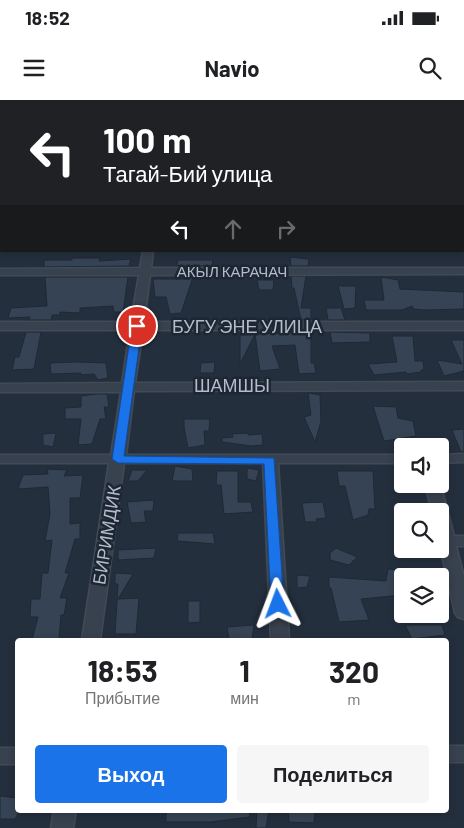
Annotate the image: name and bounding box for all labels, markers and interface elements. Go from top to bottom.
text: 18:52 [25,6,70,29]
icon: menu [20,54,48,82]
icon: search [416,54,444,82]
text: Navio [204,55,260,81]
text: 100 m [103,118,192,160]
icon: left [20,120,85,185]
text: Тагай-Бий улица [103,160,272,186]
icon: left [166,215,194,243]
icon: ahead [219,215,247,243]
icon: right [272,215,300,243]
street label: АКЫЛ КАРАЧАЧ [177,262,287,280]
pin [116,305,158,347]
icon: arrive [123,312,151,340]
street label: БУГУ ЭНЕ УЛИЦА [172,315,322,337]
street label: ШАМШЫ [194,374,270,396]
map controls [394,438,449,623]
button: sound [394,438,449,493]
street label: БИРИМДИК [87,483,125,586]
button: search [394,503,449,558]
button: layers [394,568,449,623]
position arrow [251,577,303,629]
text: 18:53 [88,652,158,688]
text: 1 [239,652,250,688]
text: 320 [329,653,379,689]
text: Прибытие [85,688,160,707]
text: мин [230,688,259,707]
text: m [347,689,361,708]
button: Выход [35,745,227,803]
button: Поделиться [237,745,429,803]

